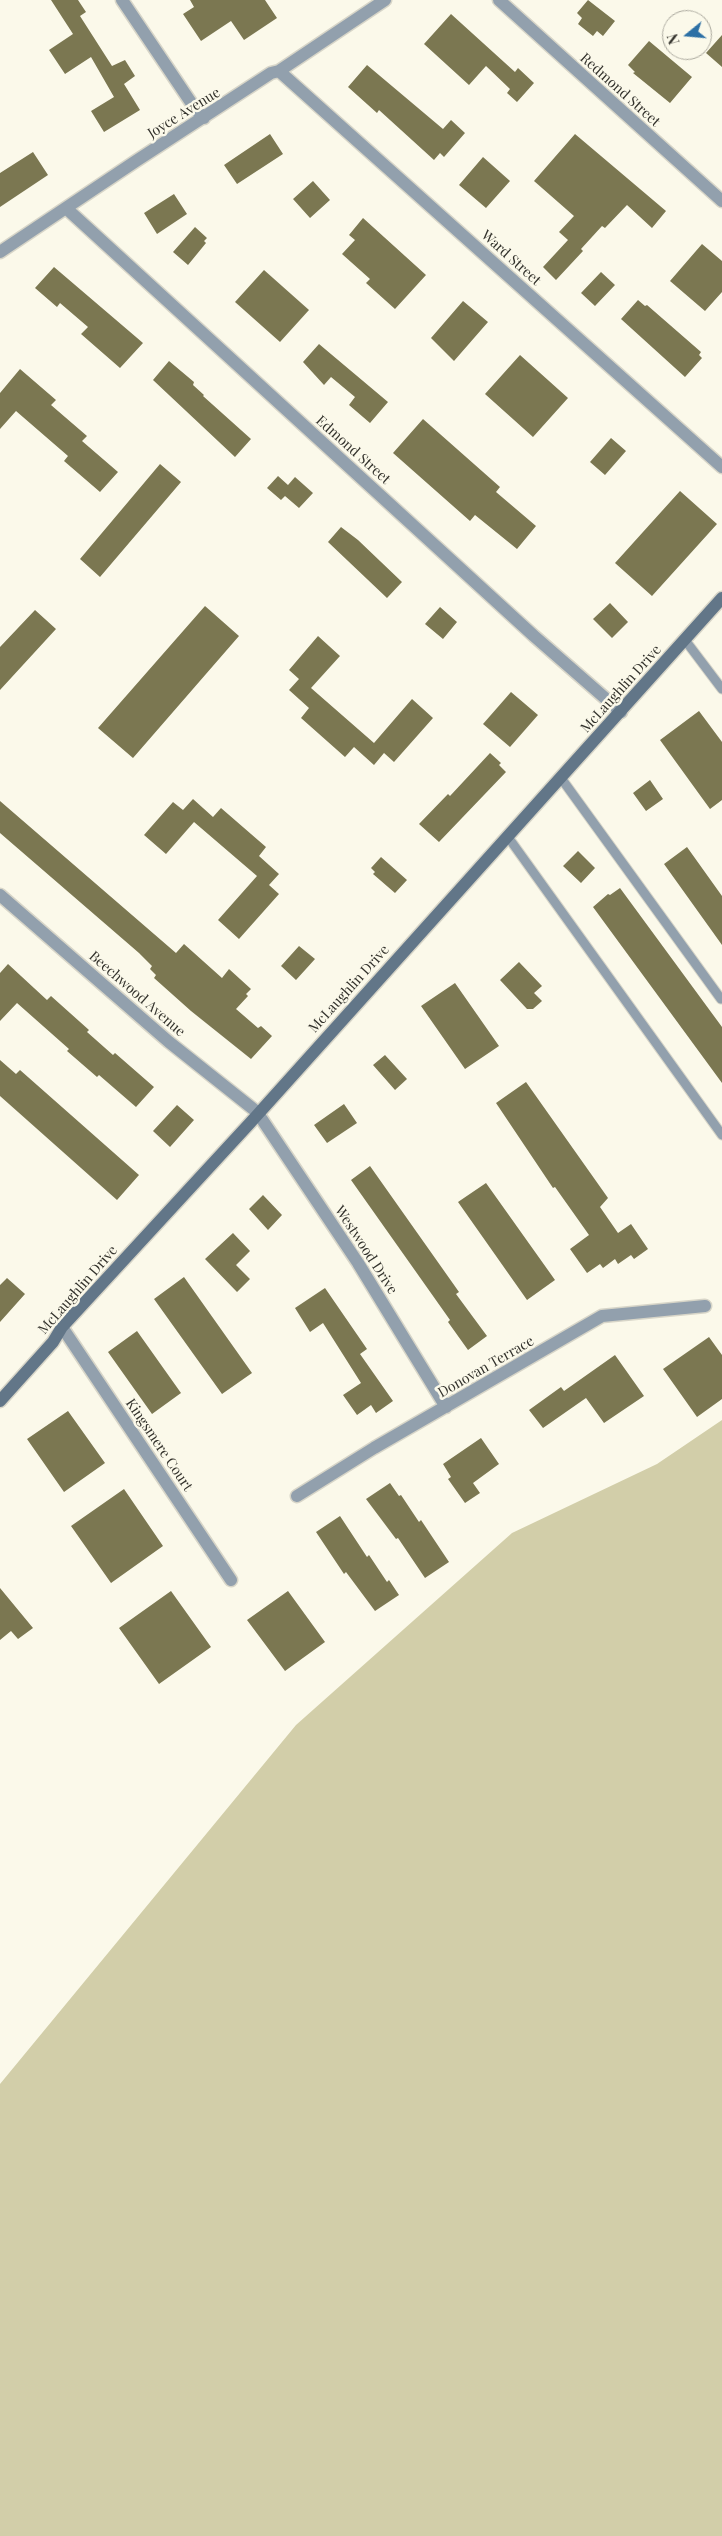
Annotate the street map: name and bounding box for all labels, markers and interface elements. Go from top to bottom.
north arrow [662,10,712,60]
text: N [663,32,684,47]
street label: Redmond Street [576,50,664,130]
street label: Joyce Avenue [145,84,223,142]
street label: Ward Street [478,227,544,289]
street label: Edmond Street [312,412,394,488]
street label: McLaughlin Drive [577,642,665,736]
street label: McLaughlin Drive [305,942,393,1036]
street label: Beechwood Avenue [86,948,188,1040]
street label: Westwood Drive [331,1203,401,1297]
street label: McLaughlin Drive [35,1242,121,1338]
street label: Donovan Terrace [435,1333,537,1401]
street label: Kingsmere Court [122,1396,196,1494]

